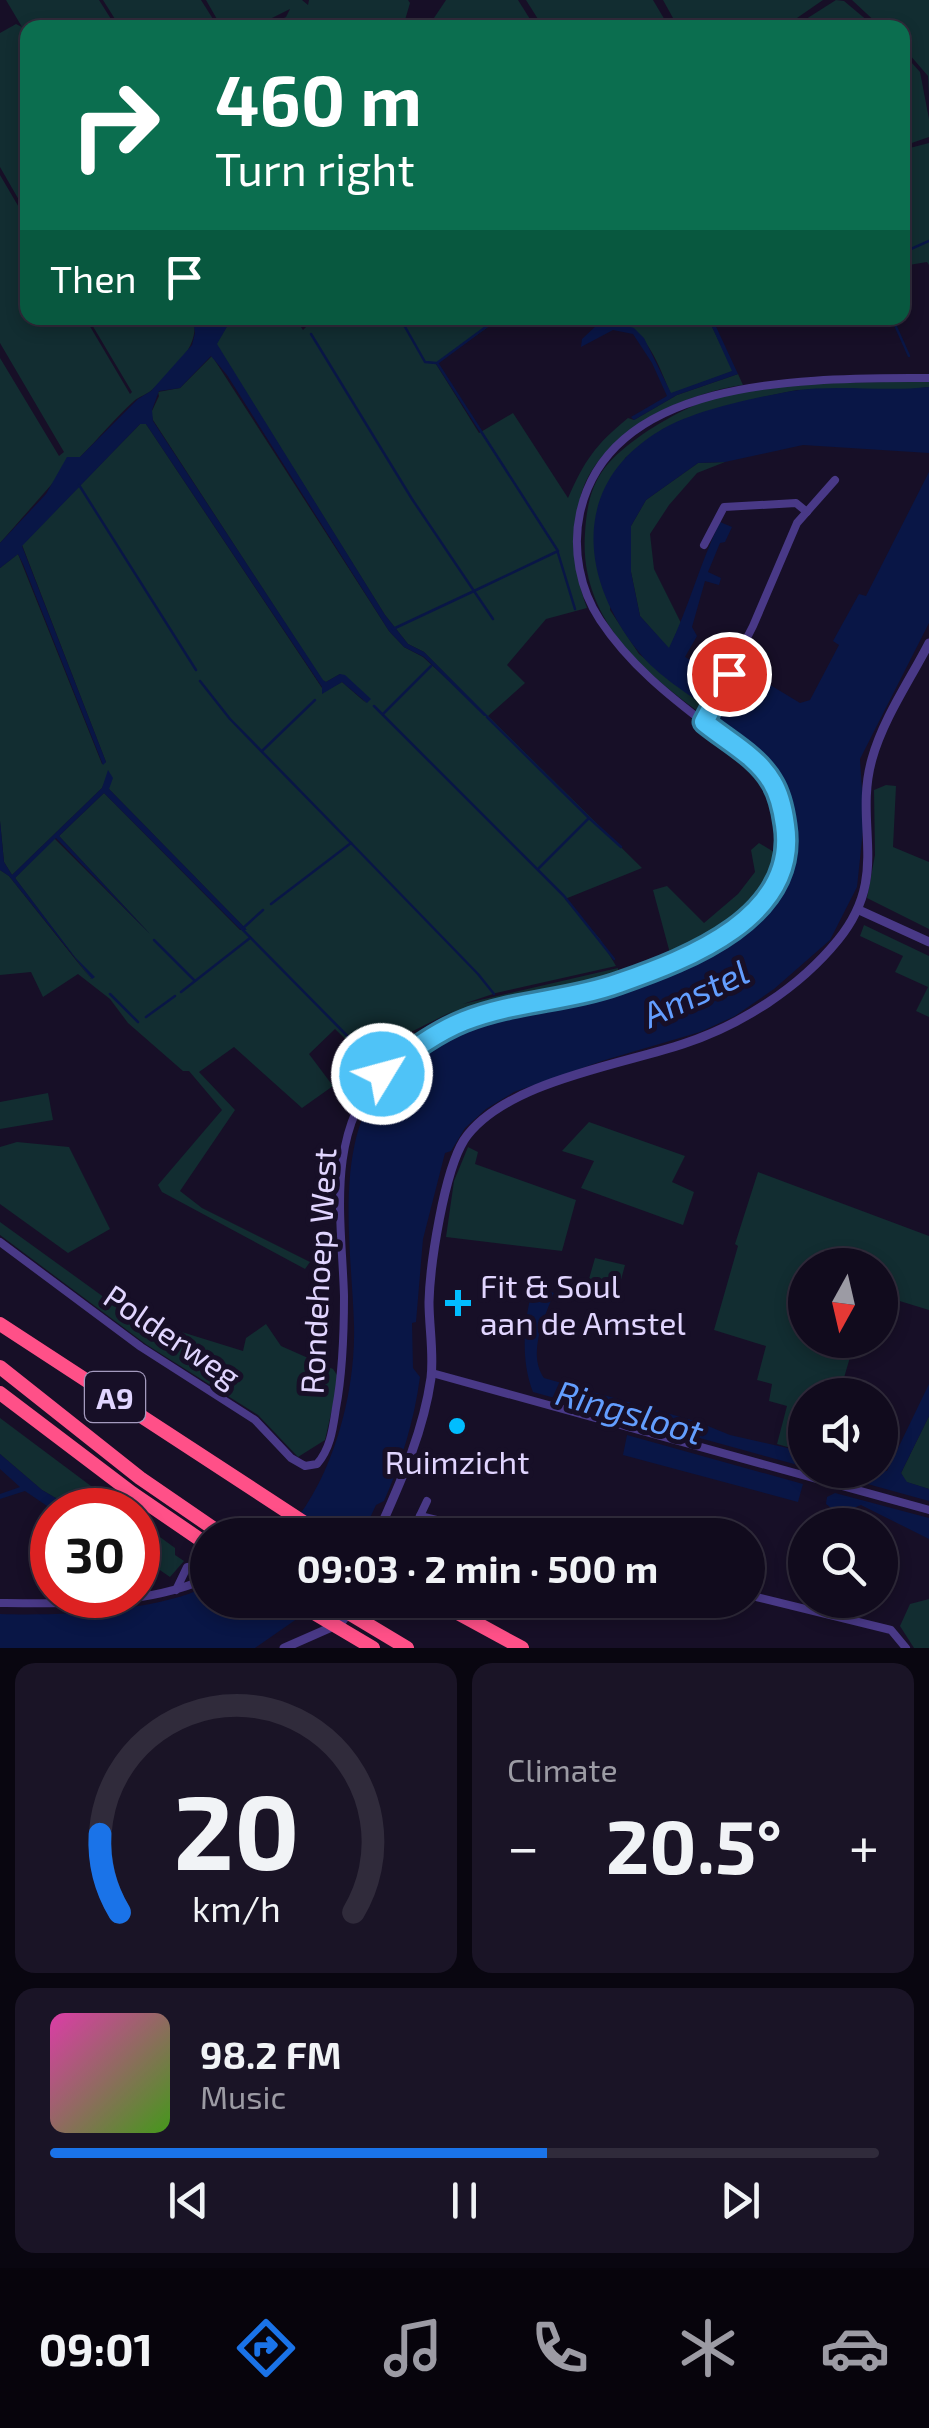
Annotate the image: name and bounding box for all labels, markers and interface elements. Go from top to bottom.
text: 460 m [215,56,422,140]
icon: right [50,60,180,190]
text: Turn right [215,141,415,195]
icon: arrive [157,250,212,305]
text: Then [50,255,137,301]
pin [687,632,772,717]
icon: arrive [702,647,757,702]
water label: Amstel [633,949,755,1036]
position arrow [330,1022,434,1126]
street label: Rondehoep West [292,1147,342,1395]
north arrow [788,1248,898,1358]
map controls [788,1248,898,1618]
place label: Fit & Soul aan de Amstel [480,1266,686,1341]
street label: Polderweg [98,1276,248,1394]
marker: Fit & Soul aan de Amstel [445,1290,471,1316]
water label: Ringsloot [552,1370,709,1452]
road number: A9 [85,1372,145,1422]
button: sound [788,1378,898,1488]
marker: Ruimzicht [446,1415,468,1437]
place label: Ruimzicht [385,1442,529,1480]
speed limit sign: 30 [30,1488,160,1618]
button: search [788,1508,898,1618]
text: 09:03 · 2 min · 500 m [297,1545,658,1591]
text: Climate [507,1750,618,1788]
text: 20 [173,1766,299,1891]
text: 20.5° [606,1799,782,1889]
text: − [507,1812,539,1878]
text: + [849,1812,879,1878]
text: km/h [192,1886,280,1929]
text: 98.2 FM [200,2031,342,2077]
text: Music [200,2077,286,2115]
icon: previous [161,2173,216,2228]
icon: pause [437,2173,492,2228]
icon: next [713,2173,768,2228]
icon: directions [231,2313,301,2383]
icon: music [378,2313,448,2383]
icon: phone [525,2313,595,2383]
icon: climate [673,2313,743,2383]
icon: car [820,2313,890,2383]
text: 09:01 [39,2321,153,2375]

